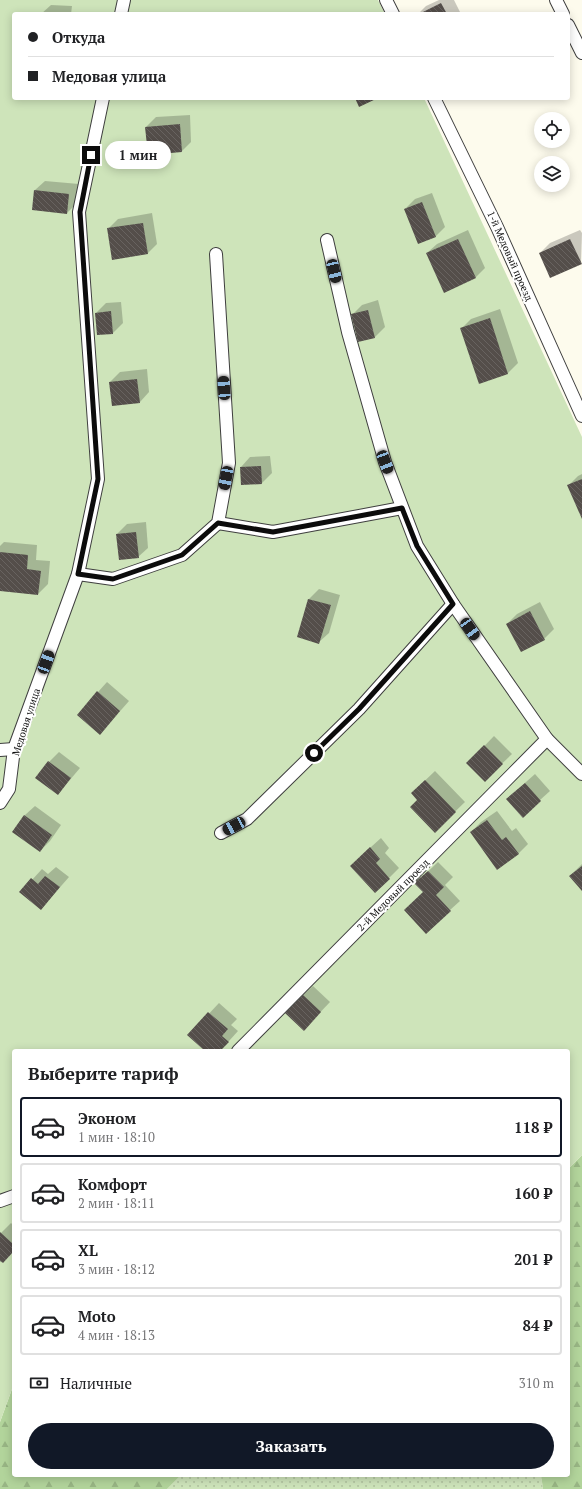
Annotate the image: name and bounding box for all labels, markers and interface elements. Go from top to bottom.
text: Откуда [52,27,105,47]
text: Медовая улица [52,66,166,86]
map controls [534,112,570,192]
button: locate [534,112,570,148]
callout: 1 мин [105,141,171,169]
route end [82,146,100,164]
text: 1 мин [119,146,157,164]
button: layers [534,156,570,192]
street label: 1-й Медовый проезд [484,209,536,303]
car [325,258,343,284]
car [217,376,231,400]
car [375,449,395,475]
car [218,465,234,491]
car [458,616,482,642]
car [36,649,56,675]
street label: Медовая улица [9,687,43,757]
route start [305,744,323,762]
car [221,815,247,837]
street label: 2-й Медовый проезд [354,856,432,934]
text: Выберите тариф [28,1061,179,1085]
text: Эконом [78,1108,136,1128]
icon: car [30,1109,66,1145]
text: 118 ₽ [514,1117,552,1137]
text: 1 мин · 18:10 [78,1128,155,1146]
text: Комфорт [78,1174,147,1194]
icon: car [30,1175,66,1211]
text: 160 ₽ [514,1183,552,1203]
text: 2 мин · 18:11 [78,1194,155,1212]
text: XL [78,1240,98,1260]
icon: car [30,1241,66,1277]
text: 201 ₽ [514,1249,552,1269]
text: 3 мин · 18:12 [78,1260,155,1278]
text: Moto [78,1306,116,1326]
icon: car [30,1307,66,1343]
text: 84 ₽ [523,1315,552,1335]
text: 4 мин · 18:13 [78,1326,155,1344]
icon: cash [28,1372,50,1394]
text: Наличные [60,1373,132,1393]
text: 310 m [519,1374,554,1392]
button: Заказать [28,1423,554,1469]

